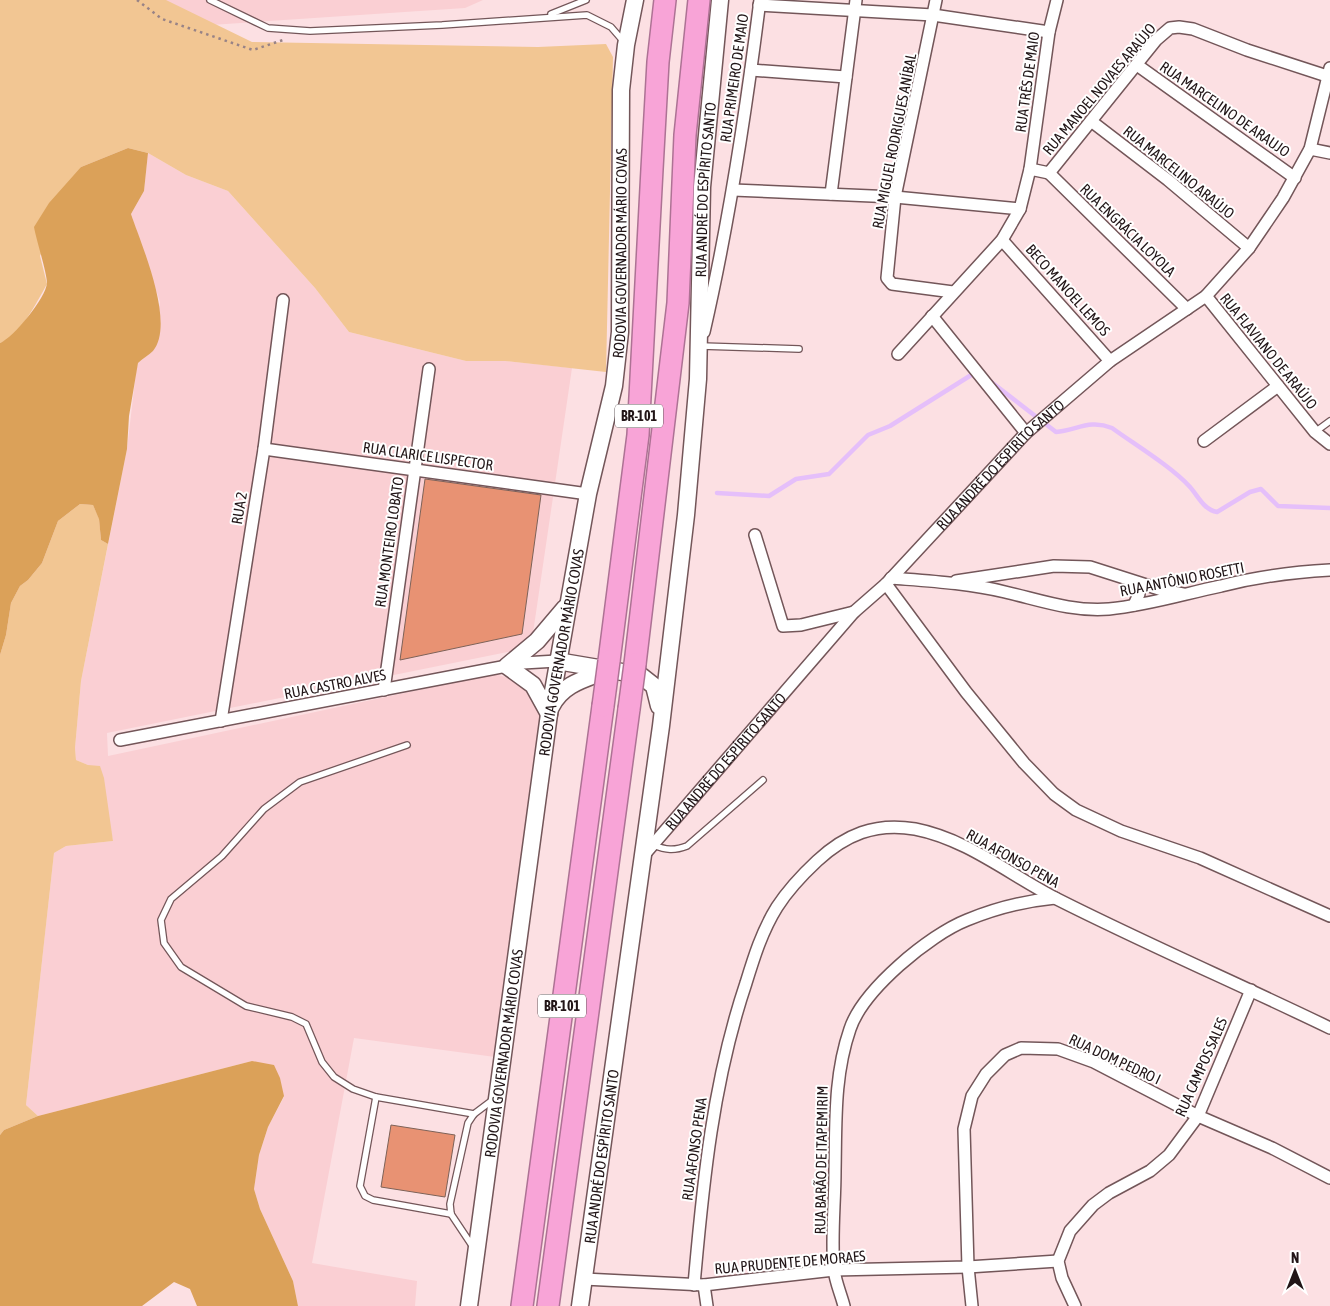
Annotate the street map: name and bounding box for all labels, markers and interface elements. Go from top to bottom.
street label: RUA PRIMEIRO DE MAIO [717,12,751,143]
street label: RUA MANOEL NOVAES ARAÚJO [1039,20,1159,158]
street label: RUA TRÊS DE MAIO [1012,30,1043,133]
street label: RUA MIGUEL RODRIGUES ANÍBAL [869,52,919,230]
street label: RUA MARCELINO DE ARAUJO [1157,58,1293,160]
street label: RUA ANDRÉ DO ESPÍRITO SANTO [692,101,719,278]
street label: RUA MARCELINO ARAÚJO [1120,122,1238,222]
street label: RODOVIA GOVERNADOR MÁRIO COVAS [609,148,629,359]
street label: RUA ENGRÁCIA LOYOLA [1077,180,1180,280]
street label: BECO MANOEL LEMOS [1022,241,1114,339]
street label: RUA FLAVIANO DE ARAÚJO [1217,290,1321,413]
street label: RUA ANDRÉ DO ESPÍRITO SANTO [932,396,1068,533]
road number: BR-101 [615,404,663,428]
street label: RUA CLARICE LISPECTOR [362,438,495,474]
street label: RUA MONTEIRO LOBATO [371,475,407,608]
street label: RUA 2 [228,490,250,526]
street label: RODOVIA GOVERNADOR MÁRIO COVAS [535,547,587,757]
street label: RUA ANTÔNIO ROSETTI [1118,559,1246,599]
street label: RUA CASTRO ALVES [283,666,387,702]
street label: RUA ANDRÉ DO ESPÍRITO SANTO [661,689,789,833]
street label: RUA AFONSO PENA [963,825,1063,891]
street label: RODOVIA GOVERNADOR MÁRIO COVAS [481,948,526,1158]
road number: BR-101 [538,994,586,1018]
street label: RUA CAMPOS SALES [1172,1015,1230,1119]
street label: RUA DOM PEDRO I [1066,1030,1164,1088]
street label: RUA ANDRÉ DO ESPÍRITO SANTO [580,1068,621,1245]
street label: RUA BARÃO DE ITAPEMIRIM [811,1085,831,1235]
street label: RUA AFONSO PENA [678,1096,710,1202]
north arrow [1270,1246,1320,1296]
street label: RUA PRUDENTE DE MORAES [714,1247,866,1277]
text: N [1291,1250,1299,1266]

